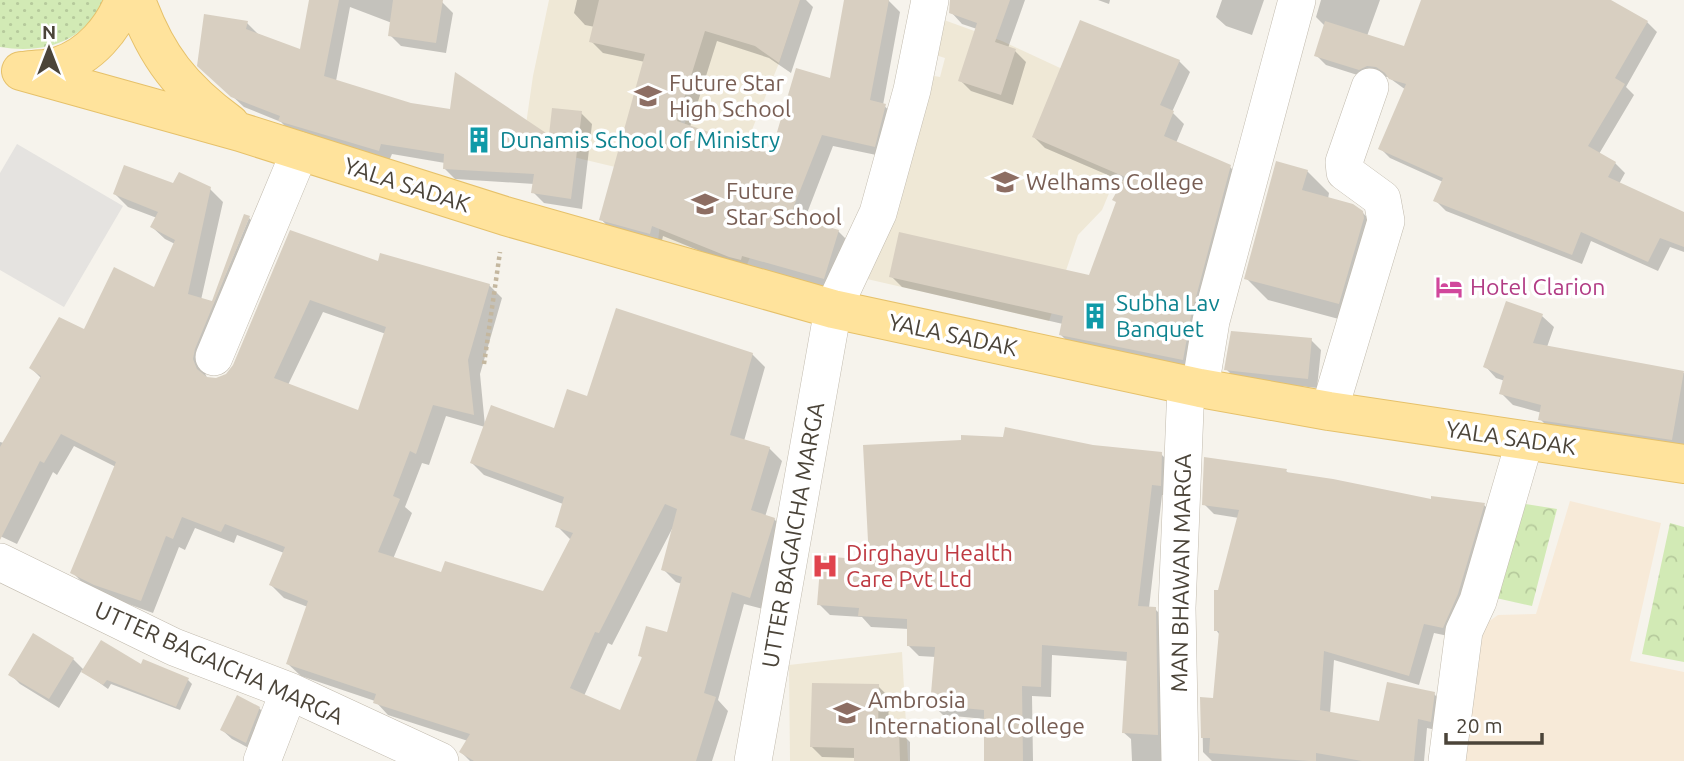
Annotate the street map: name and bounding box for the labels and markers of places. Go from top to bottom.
place label: Future Star High School [669,70,791,121]
school or university icon: Future Star High School [633,81,663,111]
building icon: Dunamis School of Ministry [464,125,494,155]
place label: Dunamis School of Ministry [500,127,780,152]
school or university icon: Welhams College [990,167,1020,197]
place label: Welhams College [1026,169,1204,194]
place label: Future Star School [726,178,842,229]
school or university icon: Future Star School [690,189,720,219]
hotel icon: Hotel Clarion [1434,272,1464,302]
place label: Hotel Clarion [1470,274,1605,299]
place label: Subha Lav Banquet [1116,290,1220,341]
building icon: Subha Lav Banquet [1080,301,1110,331]
place label: Dirghayu Health Care Pvt Ltd [846,540,1013,591]
hospital icon: Dirghayu Health Care Pvt Ltd [810,551,840,581]
place label: Ambrosia International College [868,687,1085,738]
school or university icon: Ambrosia International College [832,698,862,728]

